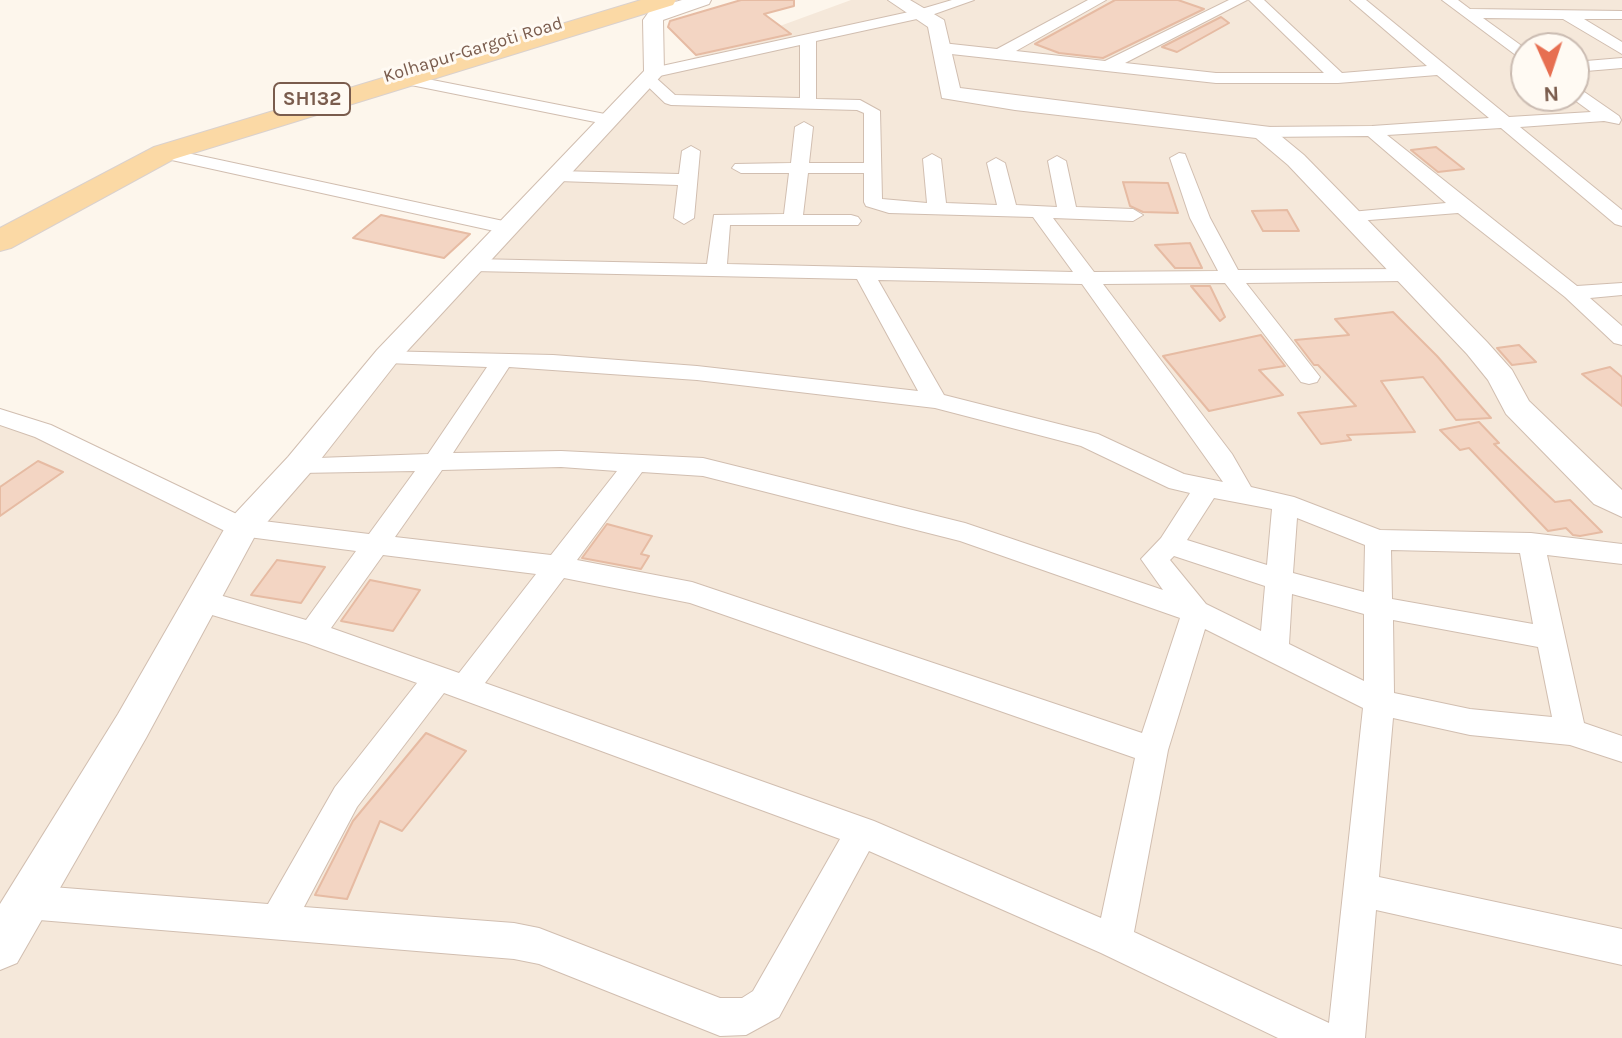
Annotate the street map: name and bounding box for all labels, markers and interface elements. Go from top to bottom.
street label: Kolhapur-Gargoti Road [381,12,565,88]
north arrow [1510,32,1590,112]
text: N [1543,81,1560,107]
road number: SH132 [274,83,350,115]

